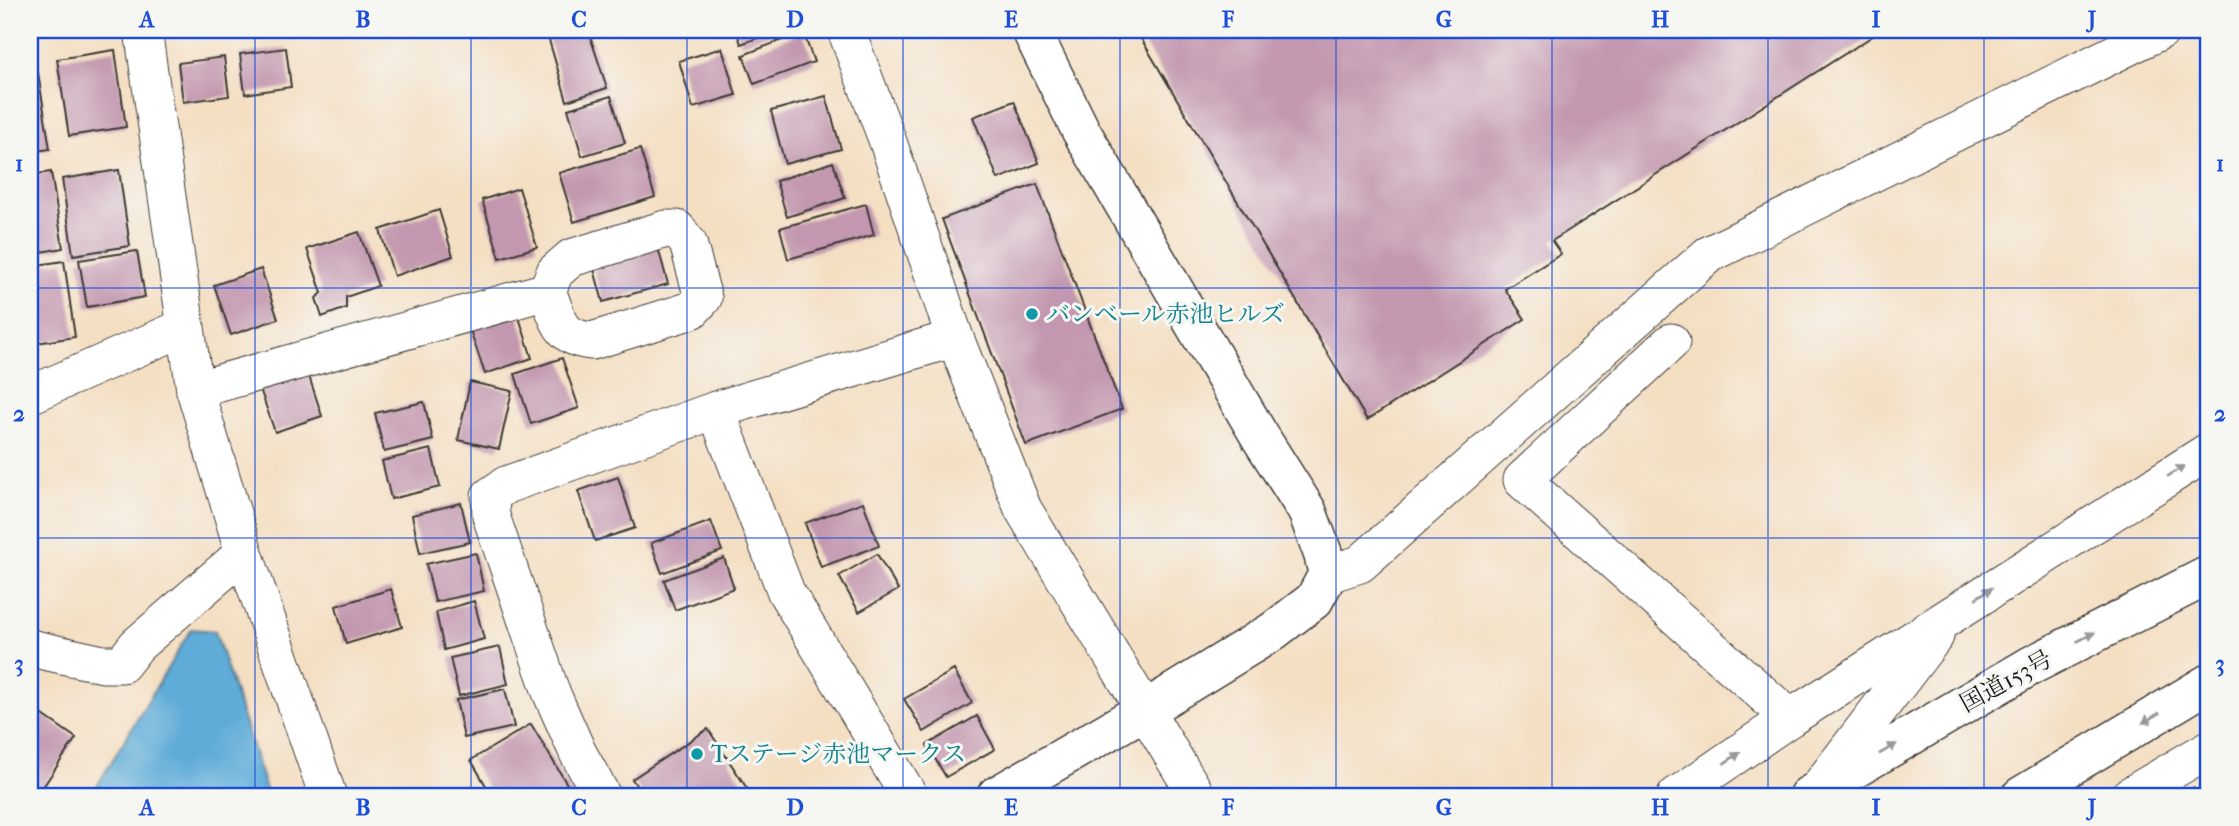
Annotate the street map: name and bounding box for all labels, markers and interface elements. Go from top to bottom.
text: A [138,6,156,33]
text: B [356,6,371,33]
text: C [571,6,587,33]
text: D [786,6,804,33]
text: E [1004,6,1018,33]
text: F [1221,6,1235,33]
text: G [1436,6,1452,33]
text: H [1651,6,1669,33]
text: I [1872,6,1881,33]
text: J [2086,6,2097,33]
text: 1 [15,150,23,177]
text: 1 [2216,150,2224,177]
place label: バンベール赤池ヒルズ [1046,300,1285,328]
marker: バンベール赤池ヒルズ [1024,306,1040,322]
text: 2 [13,400,25,427]
text: 2 [2214,400,2226,427]
one-way arrow [2167,465,2186,478]
one-way arrow [1974,587,1994,600]
one-way arrow [2076,632,2096,643]
street label: 国道153号 [1955,644,2057,718]
text: 3 [14,650,24,677]
text: 3 [2215,650,2225,677]
one-way arrow [2141,712,2160,724]
place label: Tステージ赤池マークス [711,740,966,768]
one-way arrow [1878,743,1897,755]
marker: Tステージ赤池マークス [689,746,705,762]
one-way arrow [1723,751,1741,765]
text: A [138,794,156,821]
text: B [356,794,371,821]
text: C [571,794,587,821]
text: D [786,794,804,821]
text: E [1004,794,1018,821]
text: F [1221,794,1235,821]
text: G [1436,794,1452,821]
text: H [1651,794,1669,821]
text: I [1872,794,1881,821]
text: J [2086,794,2097,821]

